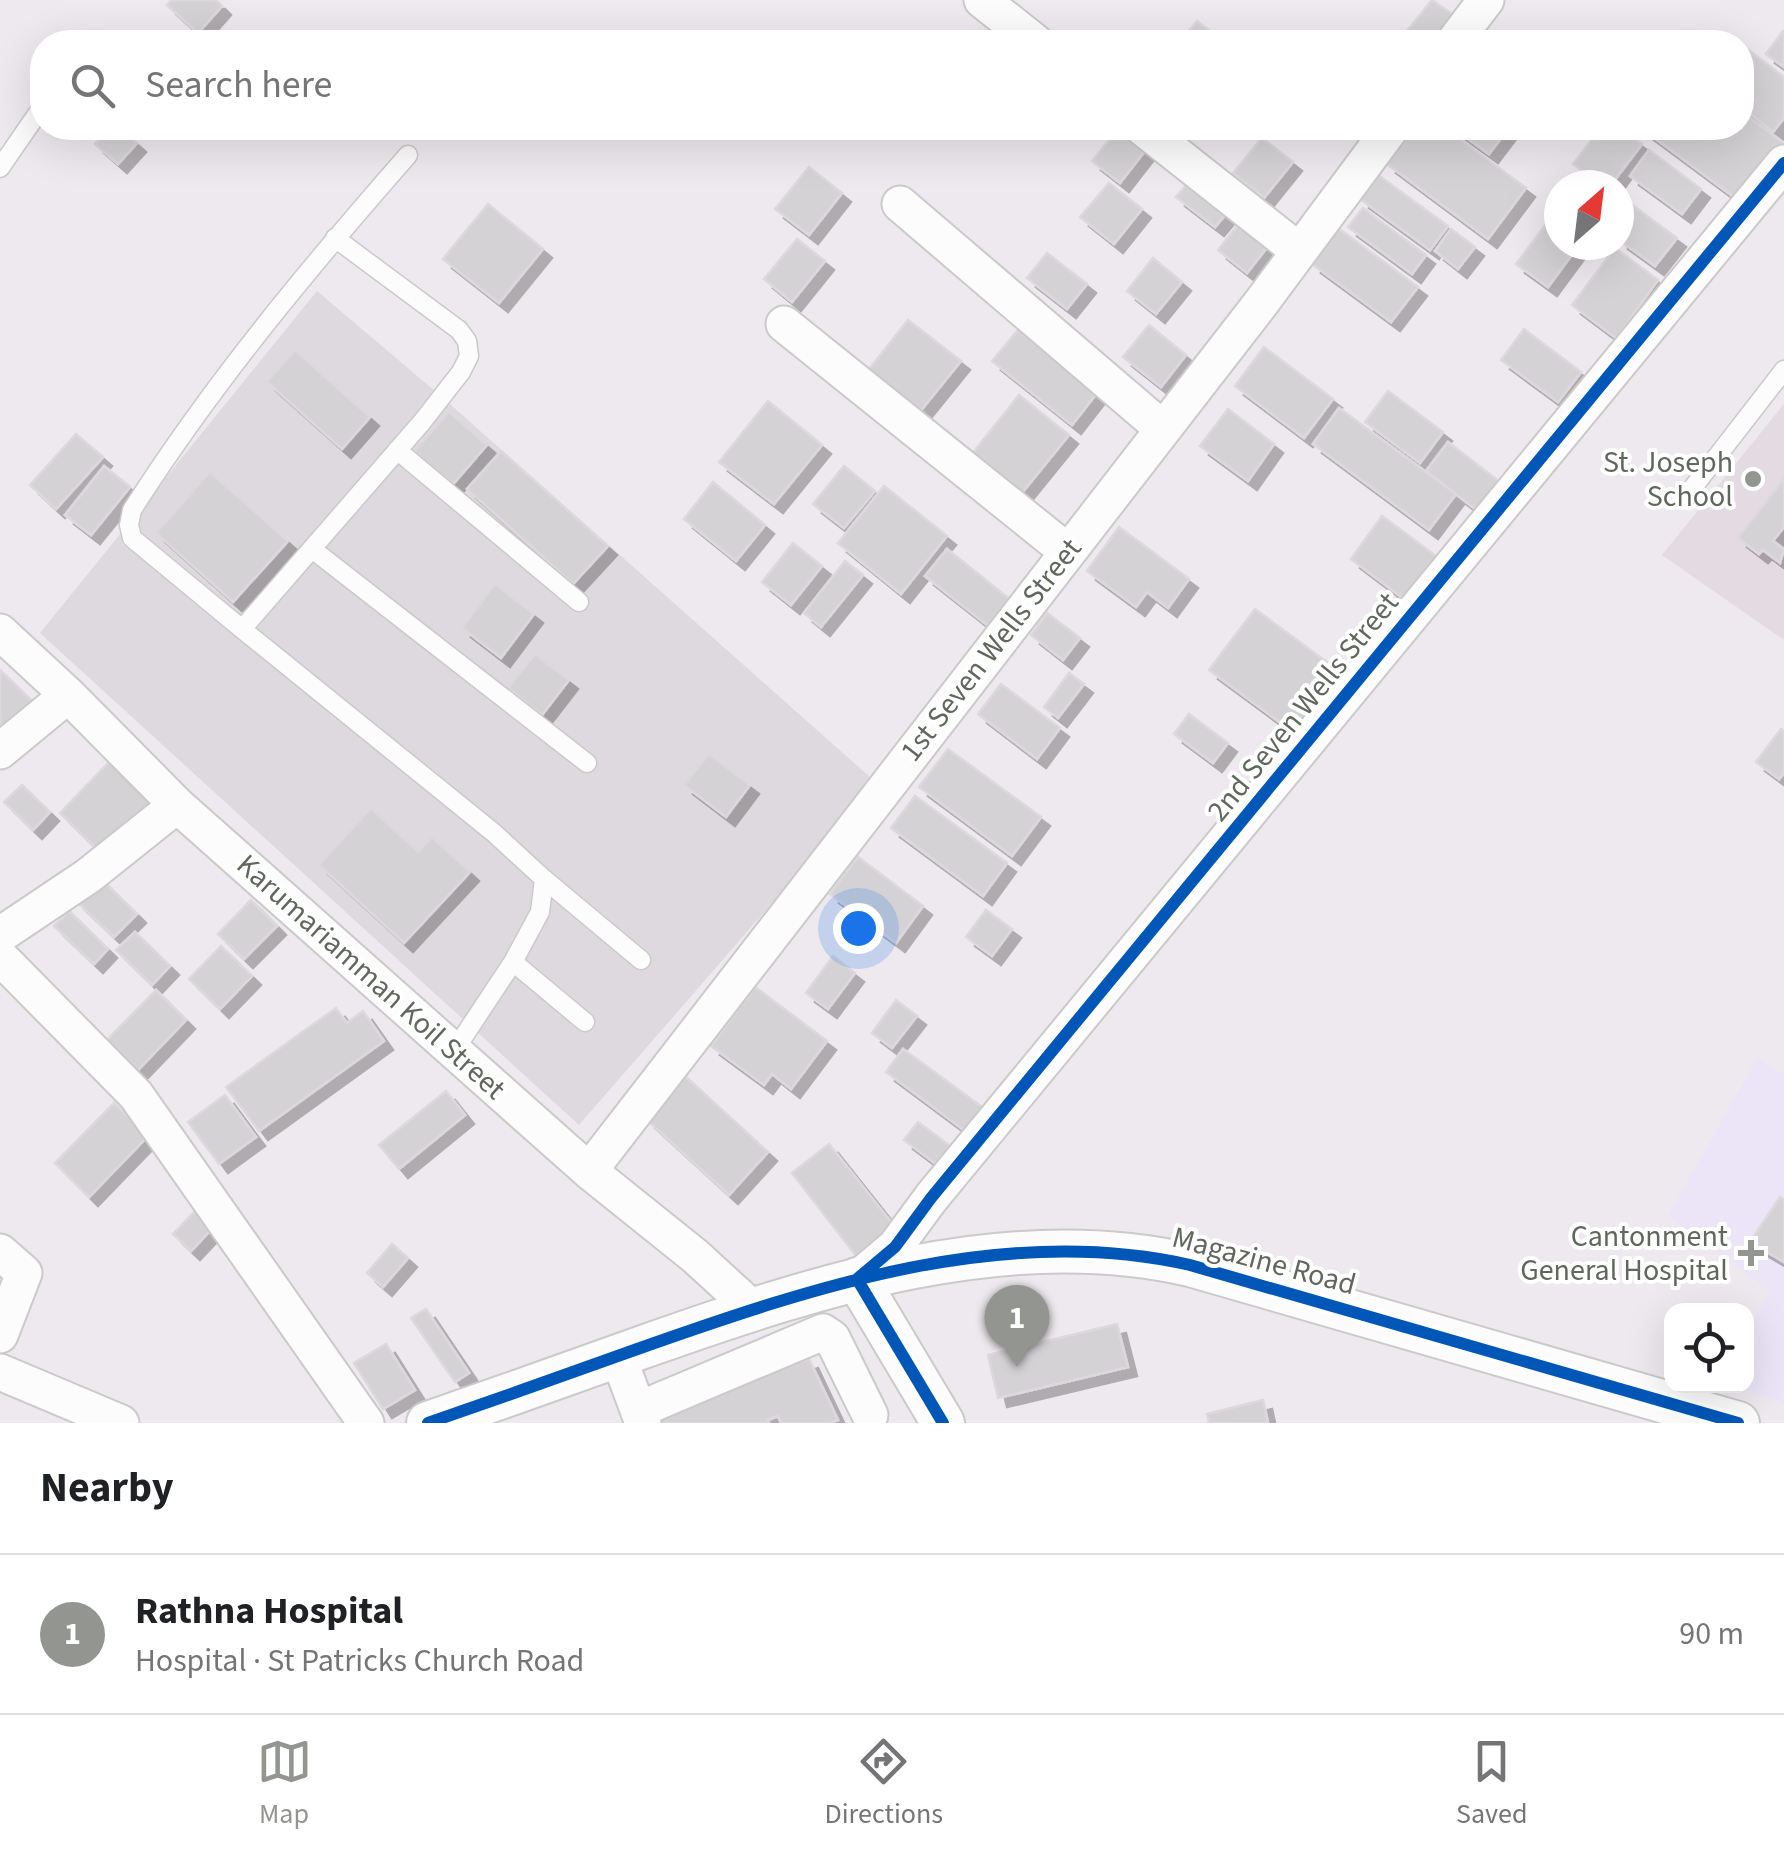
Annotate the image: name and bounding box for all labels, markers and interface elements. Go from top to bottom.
search box [30,30,1754,140]
icon: search [65,58,120,113]
text: Search here [145,58,332,112]
north arrow [1544,170,1634,260]
place label: St. Joseph School [1603,441,1733,518]
marker: St. Joseph School [1742,468,1764,490]
street label: 1st Seven Wells Street [890,529,1092,771]
street label: 2nd Seven Wells Street [1197,583,1409,831]
street label: Karumariamman Koil Street [227,844,515,1110]
your location [833,903,884,954]
place label: Cantonment General Hospital [1520,1215,1728,1292]
street label: Magazine Road [1167,1216,1361,1306]
marker: Cantonment General Hospital [1738,1240,1764,1266]
pin: 1 [984,1284,1050,1367]
map controls [1664,1303,1754,1393]
button: locate [1664,1303,1754,1393]
text: Nearby [40,1458,174,1518]
text: Rathna Hospital [135,1584,403,1638]
text: 1 [64,1611,81,1657]
text: 90 m [1679,1611,1744,1657]
text: Hospital · St Patricks Church Road [135,1638,584,1684]
tab: Map [257,1734,312,1834]
tab: Directions [825,1734,943,1834]
tab: Saved [1456,1734,1527,1834]

